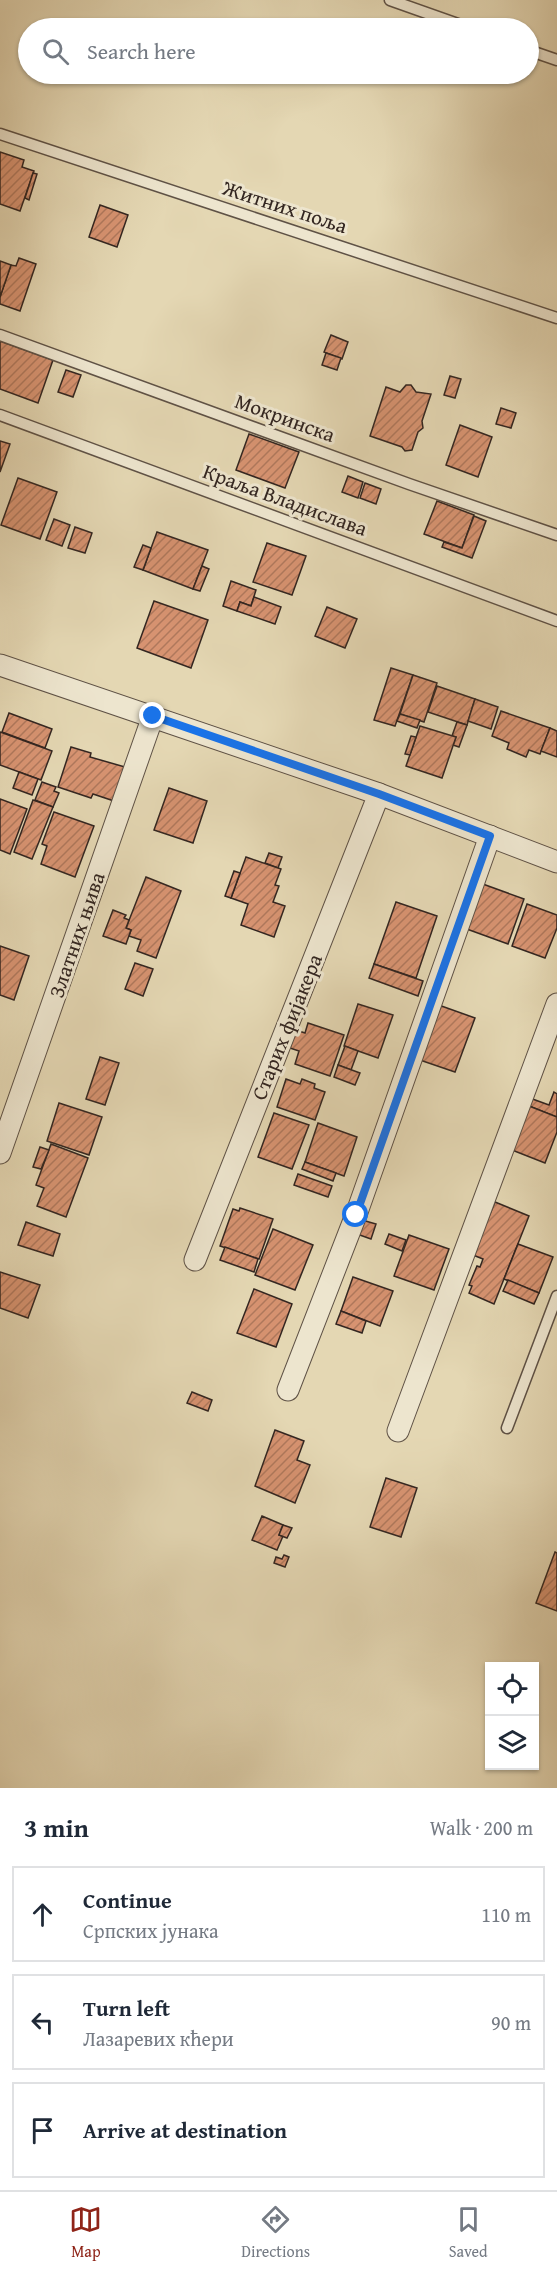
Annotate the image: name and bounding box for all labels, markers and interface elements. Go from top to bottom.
search box [18,18,539,84]
icon: search [39,35,72,68]
text: Search here [87,35,196,67]
street label: Житних поља [218,171,351,241]
street label: Мокринска [231,385,340,450]
street label: Краља Владислава [199,455,372,544]
route end [139,702,165,728]
street label: Златних њива [41,868,113,1002]
street label: Старих фијакера [243,949,330,1105]
route start [342,1201,368,1227]
map controls [485,1662,539,1770]
button: locate [485,1662,539,1716]
button: layers [485,1716,539,1770]
text: 3 min [24,1808,89,1847]
text: Walk · 200 m [430,1813,533,1842]
text: Continue [83,1884,172,1916]
icon: ahead [26,1898,59,1931]
text: 110 m [481,1900,531,1929]
text: Српских јунака [83,1916,218,1945]
text: Turn left [83,1992,170,2024]
icon: left [26,2006,59,2039]
text: 90 m [491,2008,531,2037]
text: Лазаревих кћери [83,2024,234,2053]
icon: arrive [26,2114,59,2147]
text: Arrive at destination [83,2114,287,2146]
tab: Map [69,2203,102,2263]
tab: Directions [241,2203,310,2263]
tab: Saved [449,2203,488,2263]

